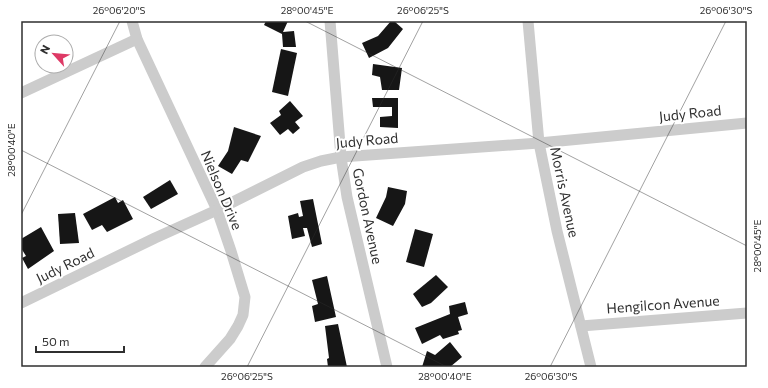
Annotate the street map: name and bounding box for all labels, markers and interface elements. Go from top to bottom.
text: 26°06'20"S [93,4,145,16]
text: 28°00'45"E [281,4,333,16]
text: 26°06'25"S [397,4,449,16]
text: 26°06'30"S [700,4,752,16]
north arrow [34,34,74,74]
text: N [37,43,52,56]
street label: Judy Road [658,101,722,125]
text: 28°00'40"E [5,123,17,177]
street label: Judy Road [335,129,399,151]
street label: Morris Avenue [547,145,583,239]
street label: Nielson Drive [198,148,246,232]
street label: Gordon Avenue [350,166,386,266]
text: 28°00'45"E [751,220,763,272]
street label: Judy Road [33,244,97,286]
street label: Hengilcon Avenue [606,292,720,316]
scale bar [36,328,124,354]
text: 50 m [42,334,70,348]
text: 26°06'25"S [221,370,273,382]
text: 28°00'40"E [418,370,472,382]
text: 26°06'30"S [525,370,577,382]

